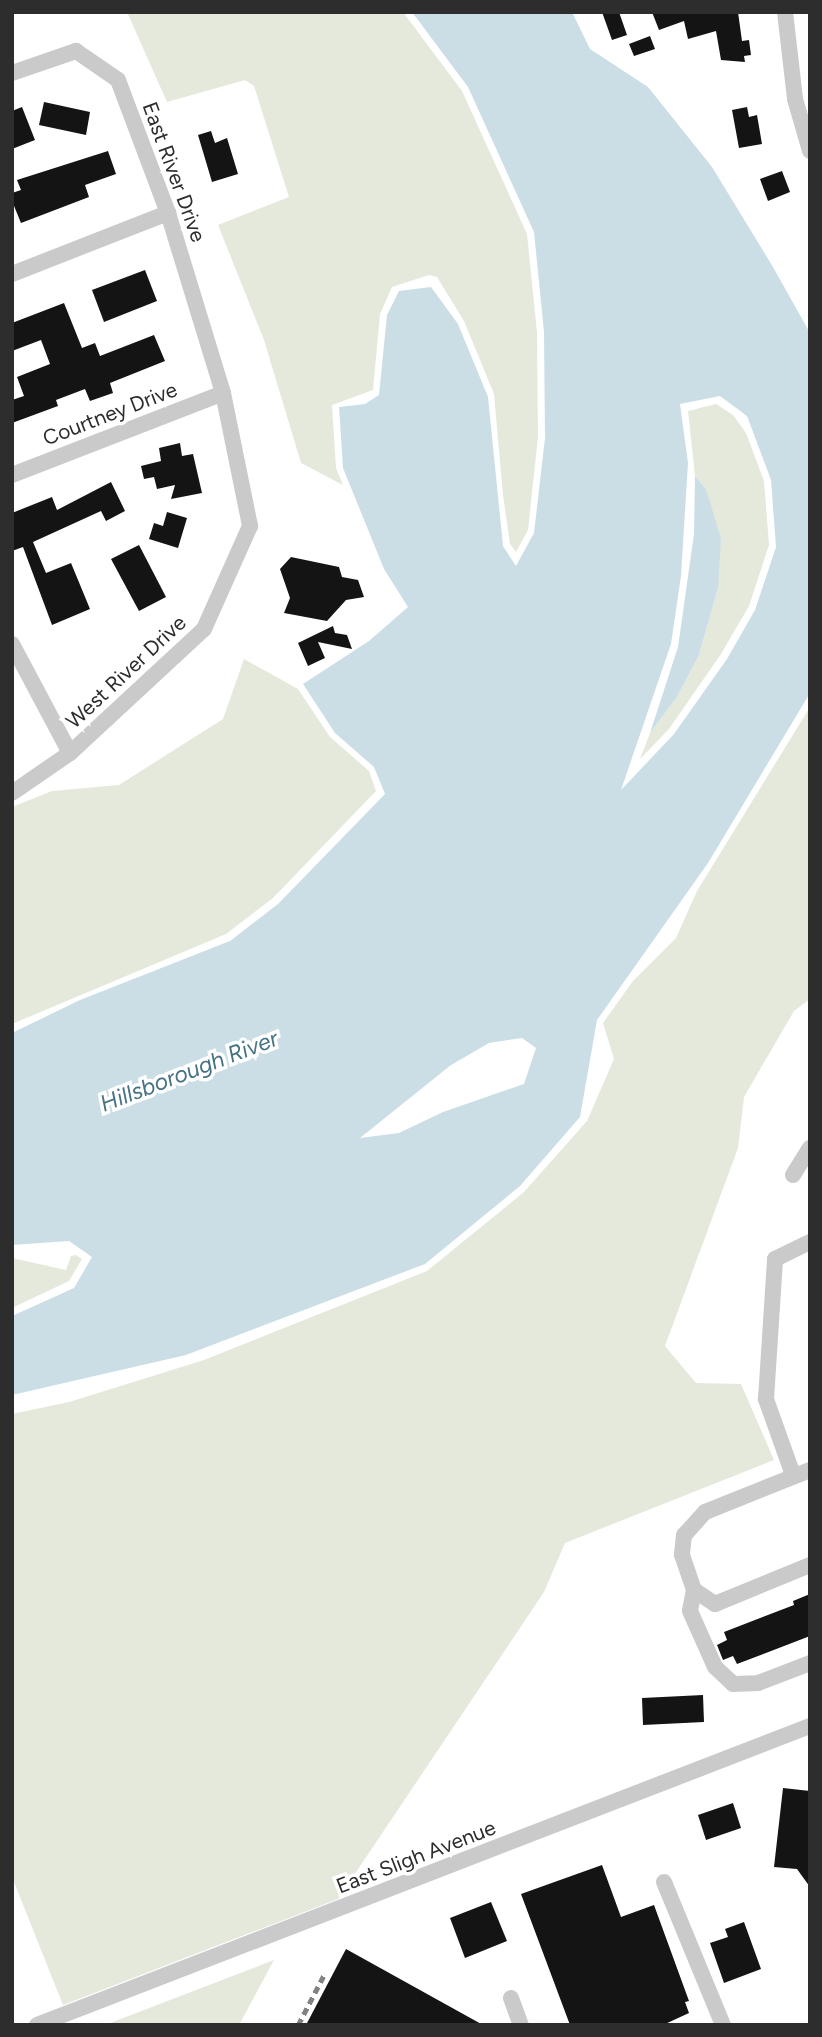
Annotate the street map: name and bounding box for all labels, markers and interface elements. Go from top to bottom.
street label: East River Drive [137,99,211,245]
street label: Courtney Drive [39,377,181,451]
street label: West River Drive [61,610,191,734]
water label: Hillsborough River [96,1024,282,1118]
street label: East Sligh Avenue [333,1815,499,1899]

